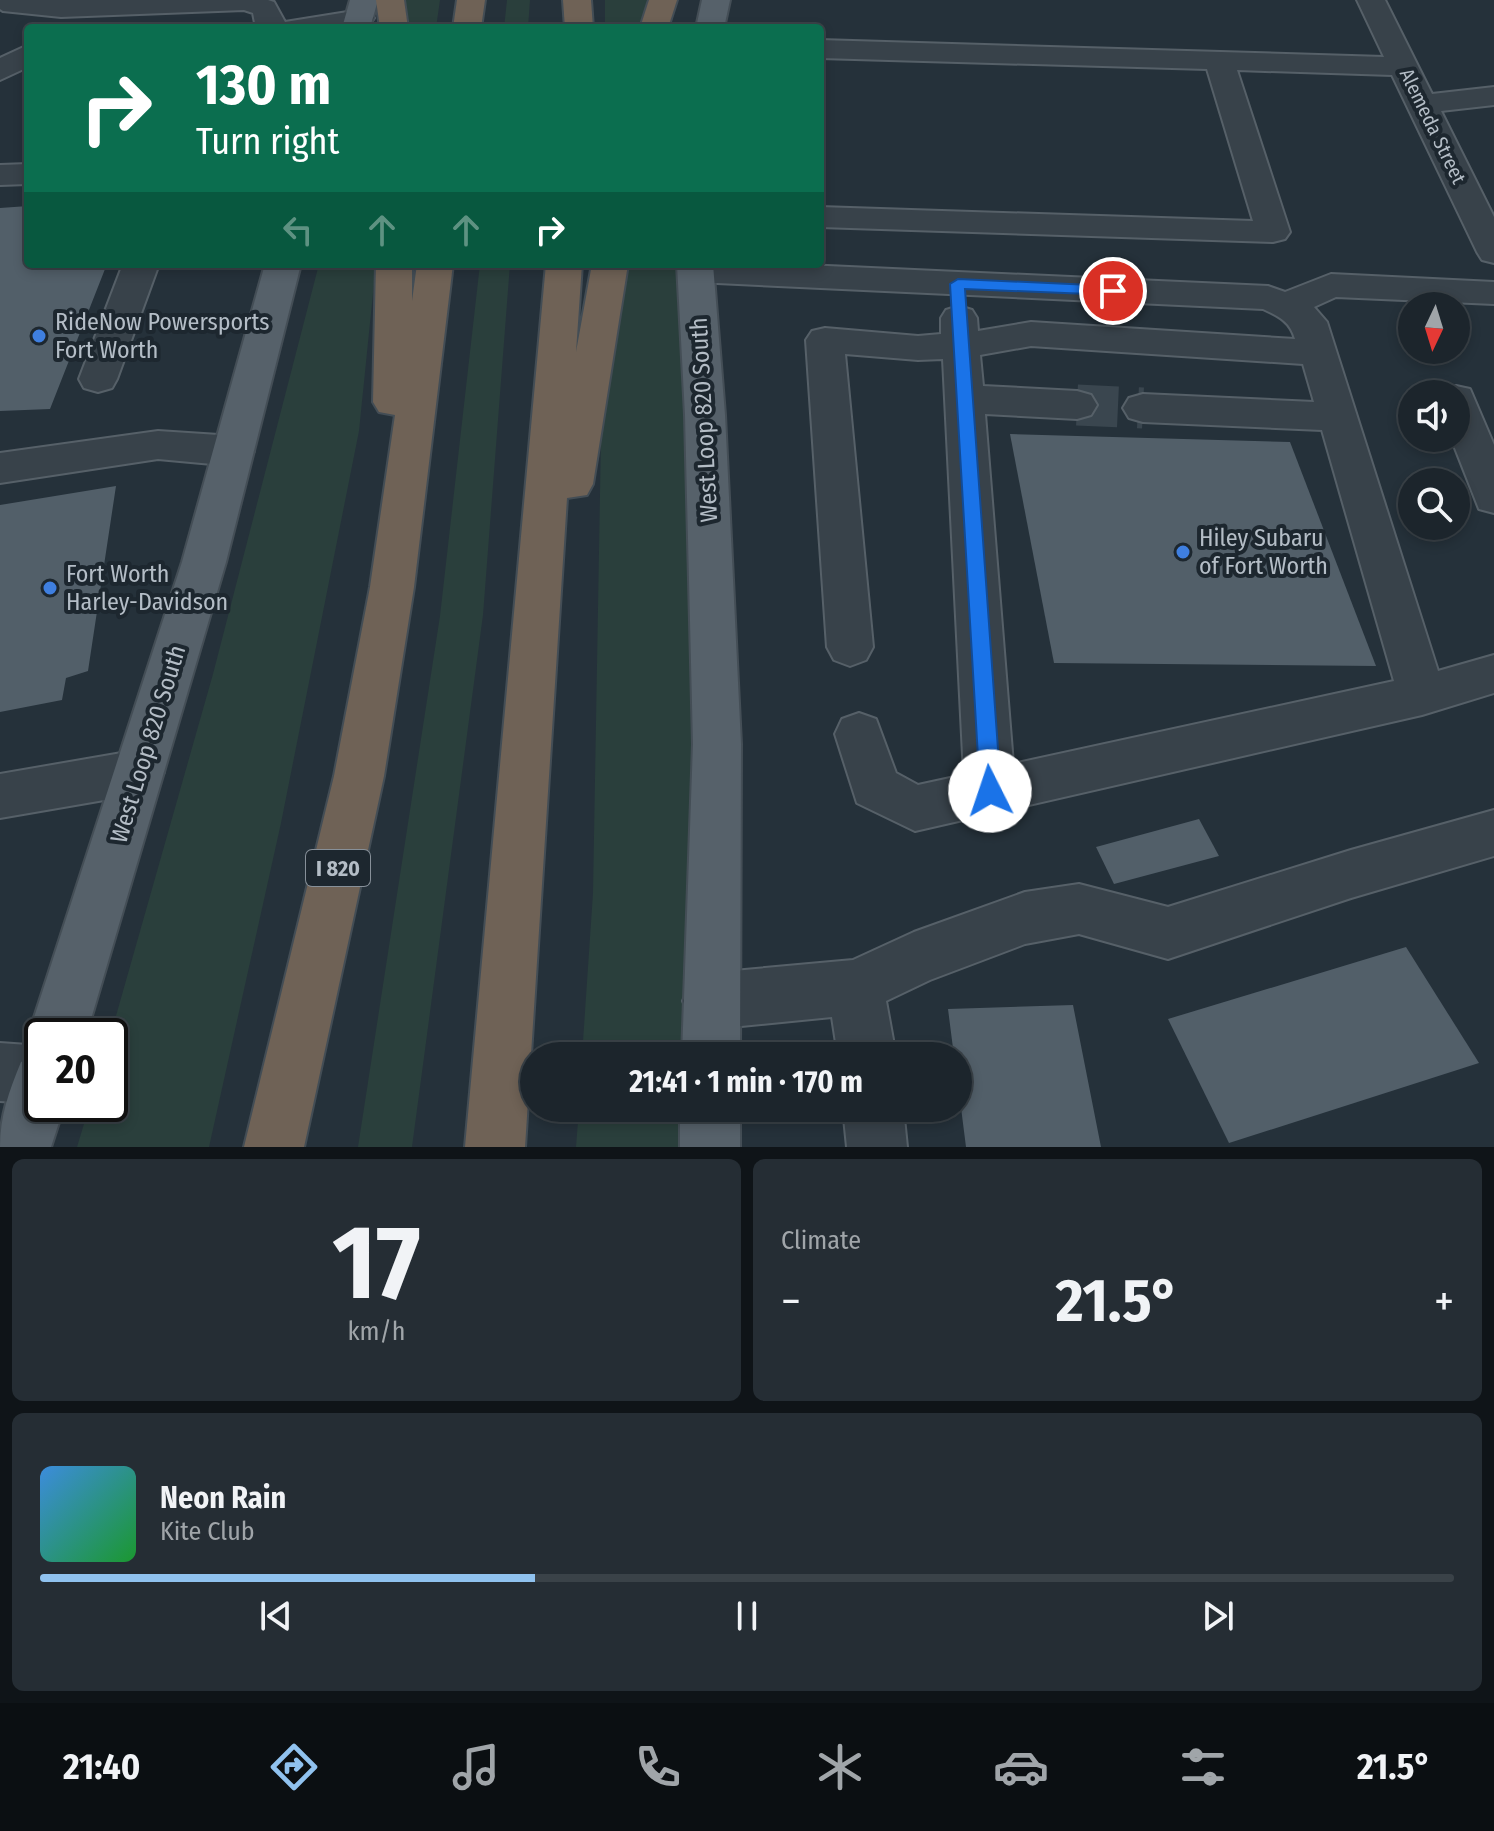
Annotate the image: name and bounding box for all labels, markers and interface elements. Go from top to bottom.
text: 130 m [196,52,331,119]
icon: right [64,56,168,160]
street label: Alemeda Street [1395,64,1471,188]
text: Turn right [196,120,339,164]
icon: left [276,208,320,252]
icon: ahead [360,208,404,252]
icon: ahead [444,208,488,252]
icon: right [528,208,572,252]
pin [1079,257,1147,325]
icon: arrive [1091,269,1135,313]
north arrow [1398,292,1470,364]
map controls [1398,292,1470,540]
place label: RideNow Powersports Fort Worth [55,308,270,364]
street label: West Loop 820 South [685,317,723,523]
marker: RideNow Powersports Fort Worth [30,327,48,345]
button: sound [1398,380,1470,452]
button: search [1398,468,1470,540]
place label: Hiley Subaru of Fort Worth [1199,524,1328,580]
marker: Hiley Subaru of Fort Worth [1174,543,1192,561]
place label: Fort Worth Harley-Davidson [66,560,228,616]
marker: Fort Worth Harley-Davidson [41,579,59,597]
street label: West Loop 820 South [105,642,191,846]
position arrow [948,749,1032,833]
road number: I 820 [306,850,370,886]
speed limit sign: 20 [24,1018,128,1122]
text: 21:41 · 1 min · 170 m [629,1064,863,1100]
text: 17 [332,1201,421,1326]
text: Climate [781,1225,861,1256]
text: 21.5° [1056,1265,1179,1337]
text: − [781,1275,801,1328]
text: + [1434,1275,1454,1328]
text: km/h [348,1316,405,1347]
text: Neon Rain [160,1480,286,1516]
text: Kite Club [160,1516,255,1547]
icon: previous [254,1594,298,1638]
icon: pause [725,1594,769,1638]
icon: next [1196,1594,1240,1638]
icon: directions [266,1739,322,1795]
icon: music [448,1739,504,1795]
icon: phone [630,1739,686,1795]
icon: climate [812,1739,868,1795]
icon: car [993,1739,1049,1795]
icon: filters [1175,1739,1231,1795]
text: 21:40 [63,1745,140,1789]
text: 21.5° [1357,1745,1431,1789]

